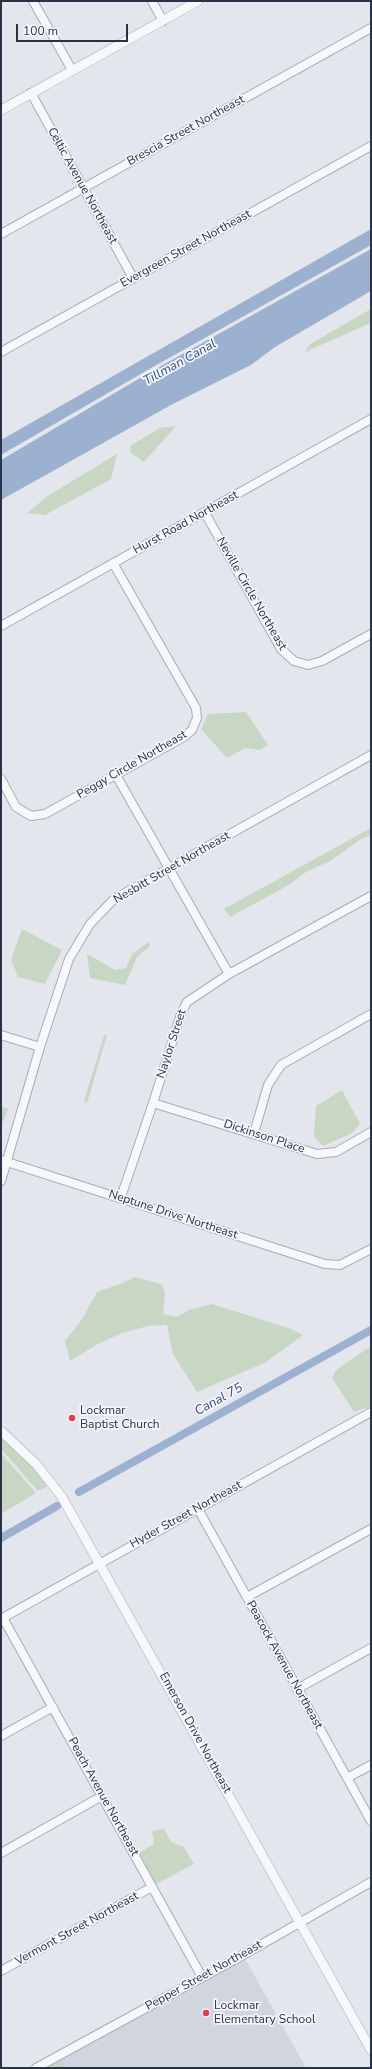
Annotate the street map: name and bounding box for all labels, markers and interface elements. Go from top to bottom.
scale bar [18,16,130,42]
text: 100 m [23,23,58,39]
street label: Brescia Street Northeast [125,93,247,169]
street label: Celtic Avenue Northeast [44,125,120,247]
street label: Evergreen Street Northeast [118,207,254,291]
water label: Tillman Canal [141,337,219,389]
street label: Hurst Road Northeast [131,488,241,558]
street label: Neville Circle Northeast [213,535,289,653]
street label: Peggy Circle Northeast [75,728,189,802]
street label: Nesbitt Street Northeast [111,829,233,907]
street label: Naylor Street [154,1008,190,1080]
street label: Dickinson Place [222,1117,306,1157]
street label: Neptune Drive Northeast [107,1187,239,1243]
water label: Canal 75 [192,1380,246,1420]
place label: Lockmar Baptist Church [80,1404,160,1432]
marker: Lockmar Baptist Church [67,1413,77,1423]
street label: Hyder Street Northeast [128,1478,244,1552]
street label: Peacock Avenue Northeast [243,1598,325,1732]
street label: Emerson Drive Northeast [156,1670,234,1796]
street label: Peach Avenue Northeast [64,1735,142,1859]
street label: Vermont Street Northeast [13,1889,141,1969]
street label: Pepper Street Northeast [143,1938,265,2014]
place label: Lockmar Elementary School [214,1999,315,2027]
marker: Lockmar Elementary School [201,2008,211,2018]

